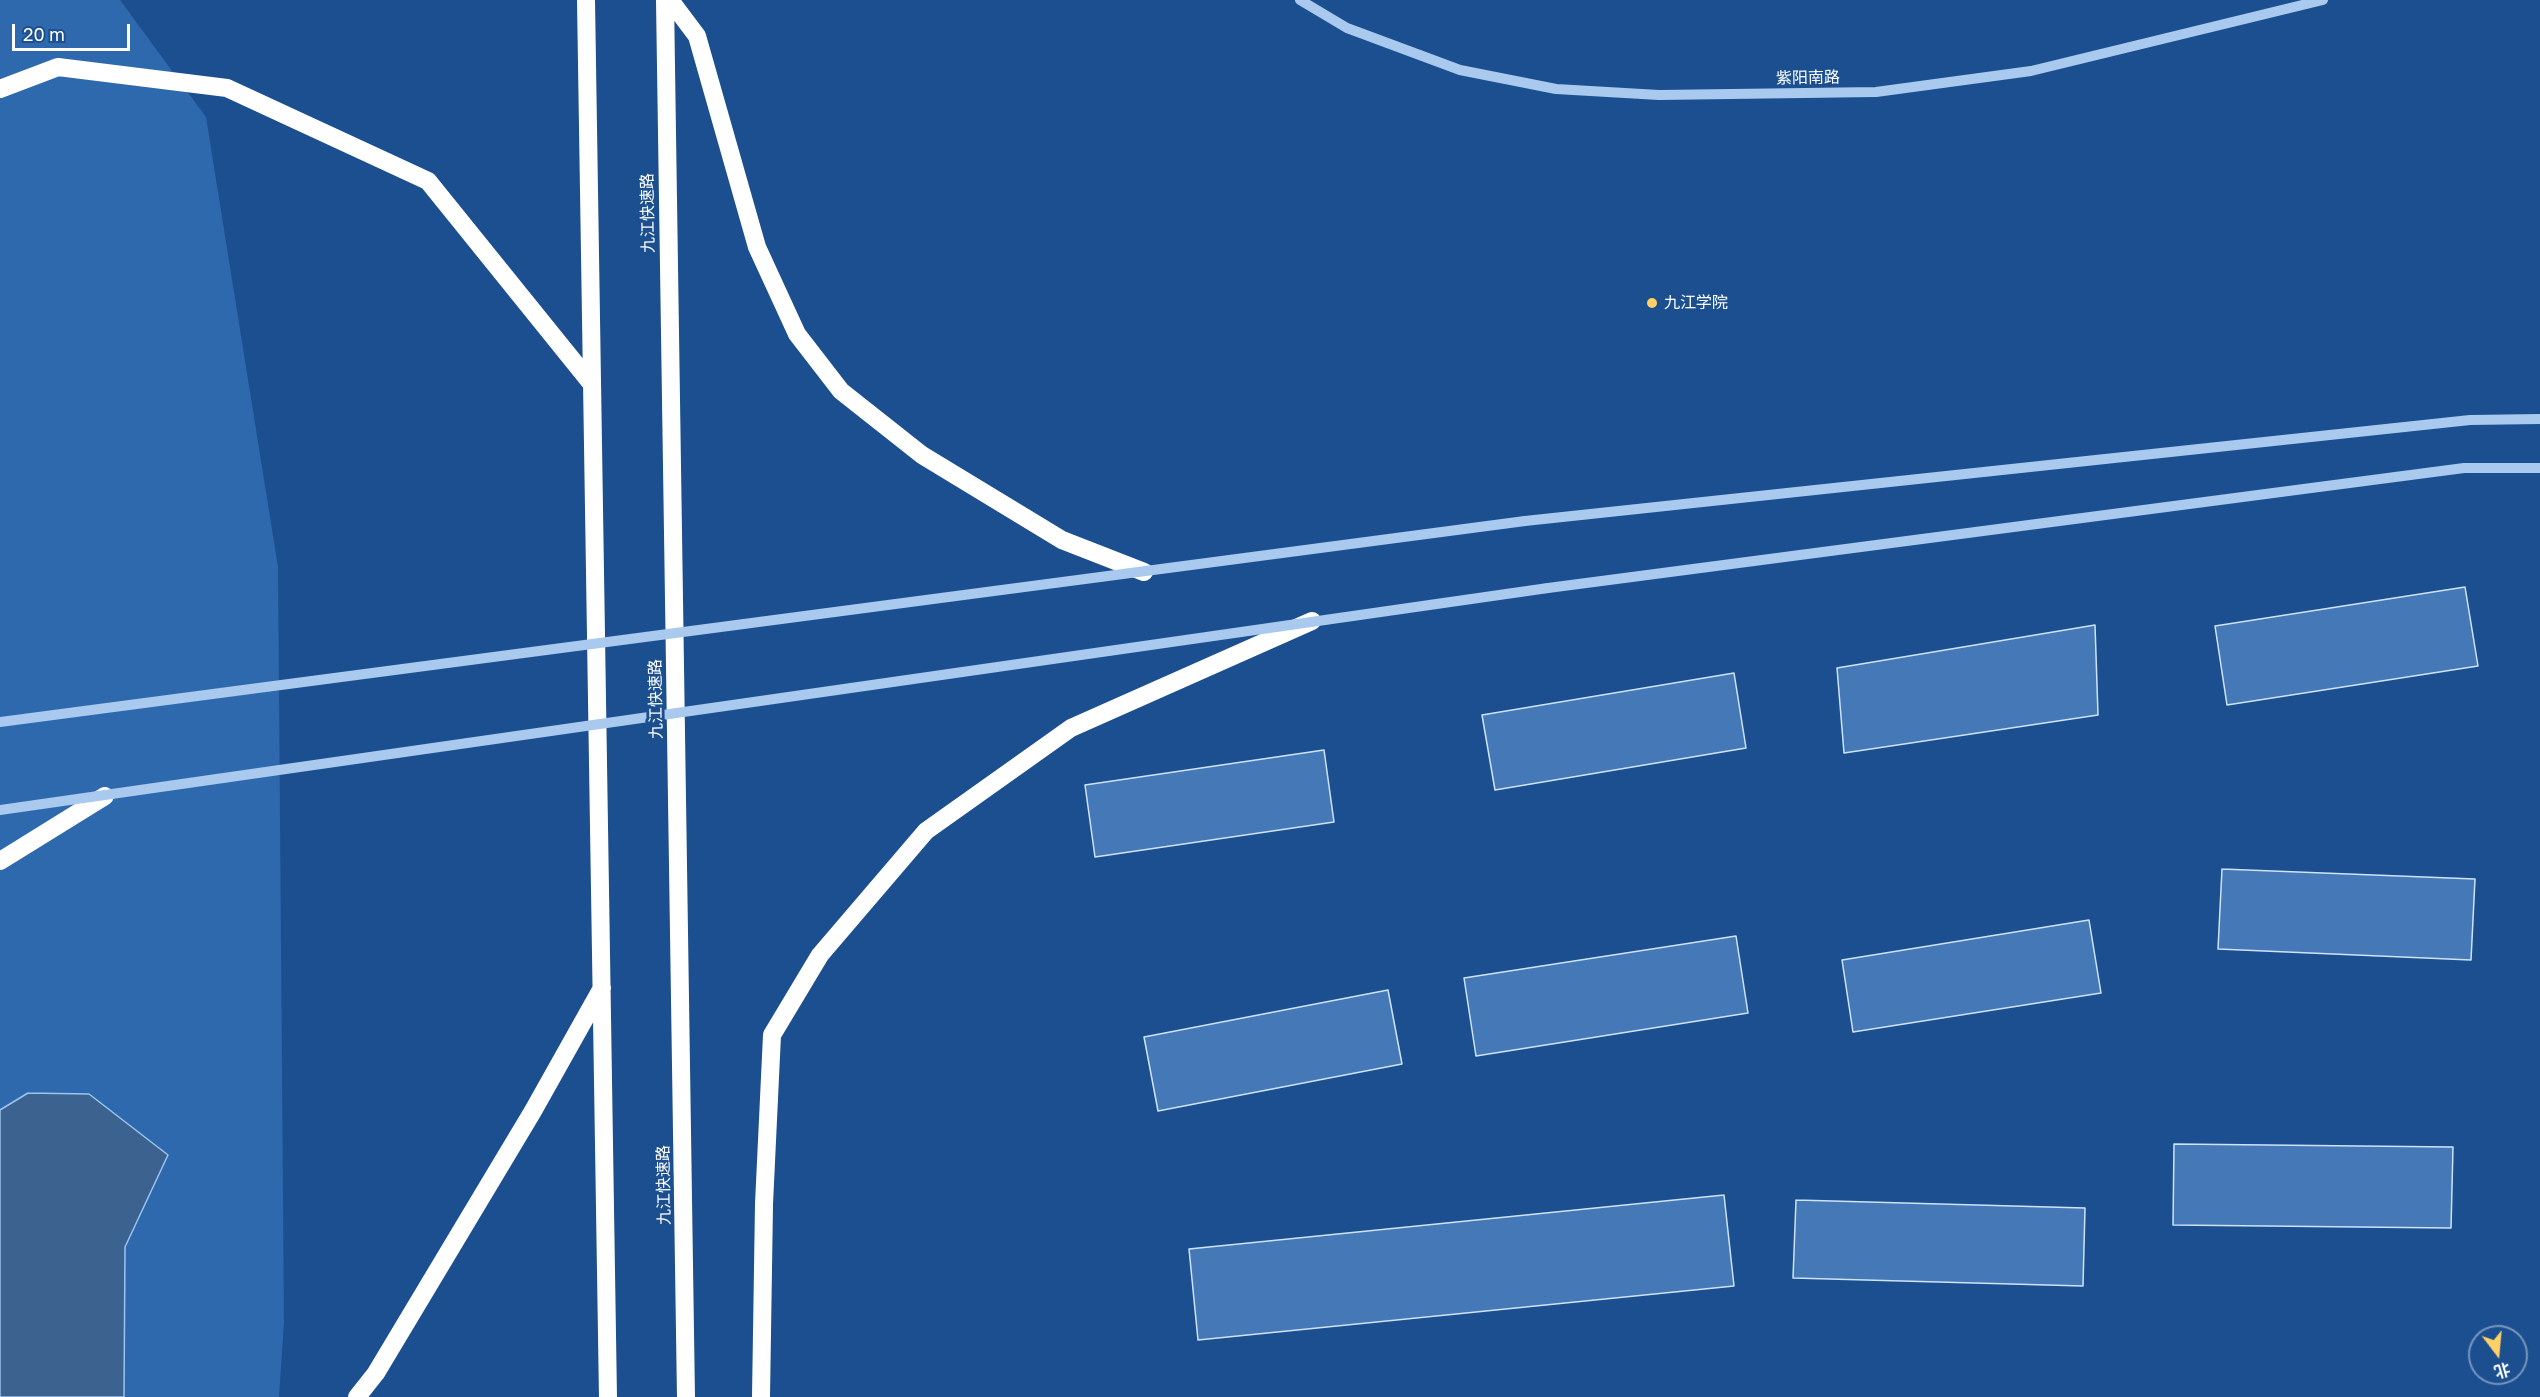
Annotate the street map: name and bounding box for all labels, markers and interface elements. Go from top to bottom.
scale bar [15,12,134,50]
text: 20 m [23,23,65,45]
street label: 紫阳南路 [1776,68,1840,88]
street label: 九江快速路 [638,173,658,253]
place label: 九江学院 [1664,293,1728,313]
marker: 九江学院 [1645,296,1659,310]
street label: 九江快速路 [646,659,666,739]
street label: 九江快速路 [654,1145,674,1225]
north arrow [2468,1325,2528,1385]
text: 北 [2492,1359,2513,1382]

